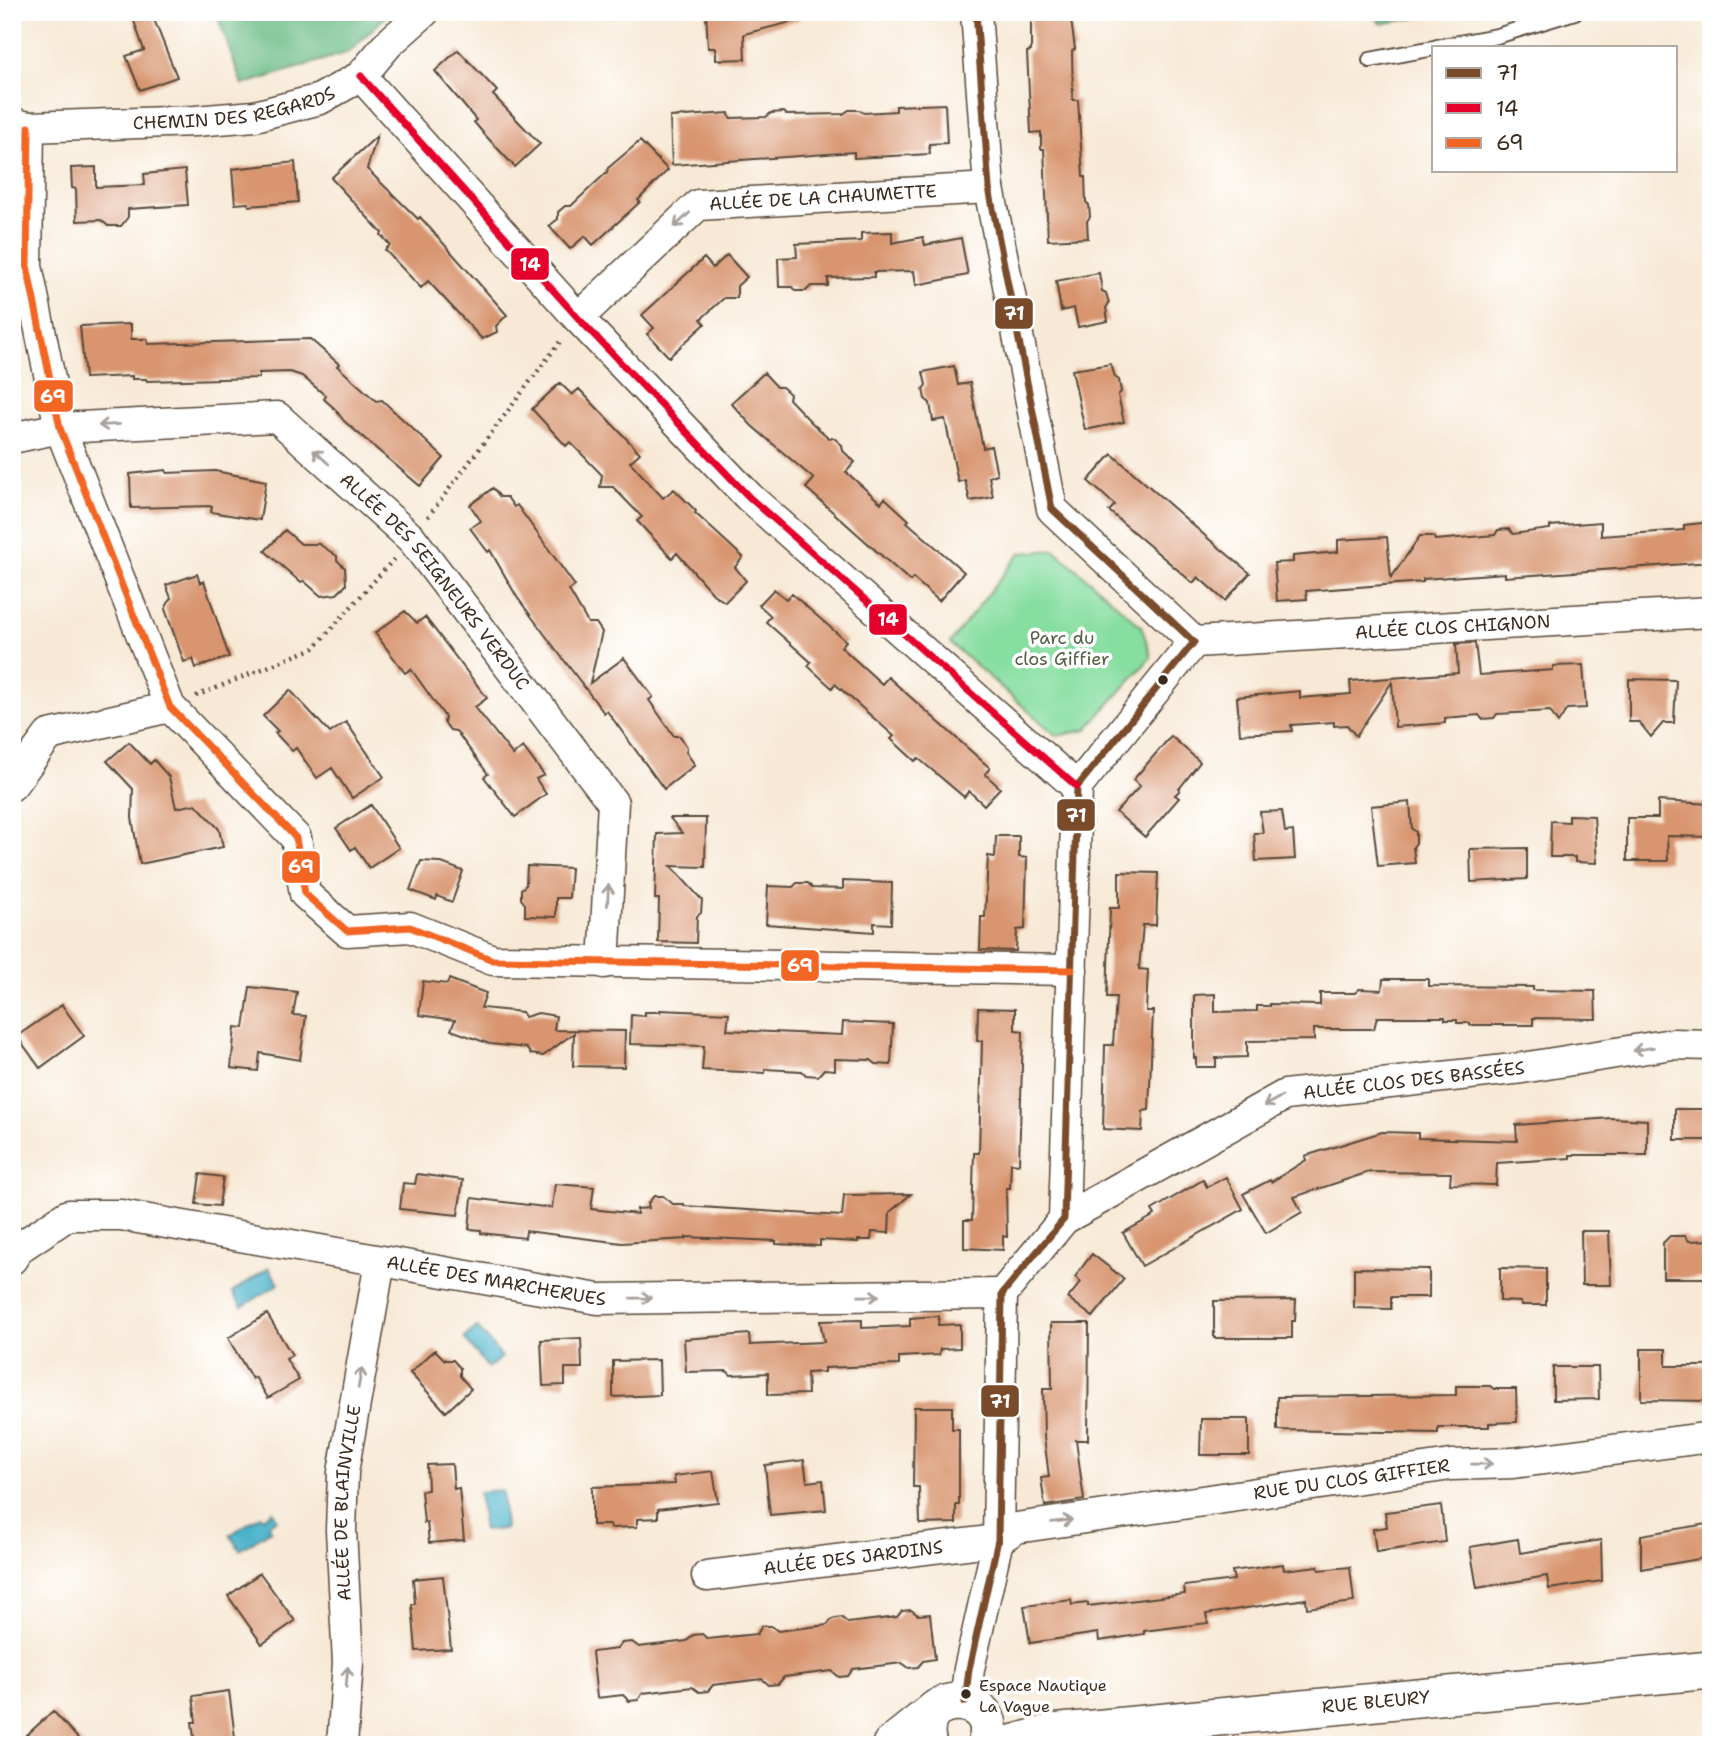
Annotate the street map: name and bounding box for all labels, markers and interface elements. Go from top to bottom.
legend [1432,46,1678,172]
text: 71 [1496,59,1518,87]
street label: CHEMIN DES REGARDS [132,81,339,135]
text: 14 [1496,95,1519,123]
text: 69 [1496,129,1524,157]
street label: ALLÉE DE LA CHAUMETTE [708,179,937,216]
one-way arrow [674,211,691,228]
line badge: 14 [510,247,550,281]
text: 14 [519,252,541,277]
line badge: 71 [994,297,1034,330]
text: 71 [1003,301,1025,326]
line badge: 69 [33,379,74,413]
text: 69 [40,384,66,409]
one-way arrow [98,419,121,432]
one-way arrow [312,449,330,465]
street label: ALLÉE DES SEIGNEURS VERDUC [335,468,535,695]
line badge: 14 [868,603,908,636]
text: 14 [877,607,899,632]
street label: ALLÉE CLOS CHIGNON [1354,609,1551,645]
park label: Parc du clos Giffier [1014,626,1110,671]
unlabelled marker [1156,673,1170,687]
line badge: 71 [1056,798,1096,832]
text: 71 [1065,803,1087,828]
line badge: 69 [281,850,321,884]
text: 69 [288,854,314,879]
one-way arrow [601,883,614,906]
line badge: 69 [780,949,820,982]
text: 69 [787,953,813,978]
one-way arrow [1632,1043,1655,1056]
street label: ALLÉE CLOS DES BASSÉES [1302,1056,1526,1105]
one-way arrow [1263,1095,1284,1108]
street label: ALLÉE DES MARCHERUES [385,1250,606,1311]
one-way arrow [857,1289,880,1302]
one-way arrow [629,1292,652,1305]
one-way arrow [354,1367,367,1389]
line badge: 71 [980,1384,1020,1418]
text: 71 [989,1389,1011,1414]
street label: ALLÉE DE BLAINVILLE [329,1403,367,1602]
street label: RUE DU CLOS GIFFIER [1252,1453,1451,1505]
one-way arrow [1470,1457,1493,1471]
one-way arrow [1050,1514,1073,1527]
street label: ALLÉE DES JARDINS [762,1535,944,1581]
one-way arrow [341,1666,354,1689]
place label: Espace Nautique La Vague [979,1675,1107,1717]
street label: RUE BLEURY [1321,1685,1431,1719]
marker: Espace Nautique La Vague [959,1687,973,1701]

